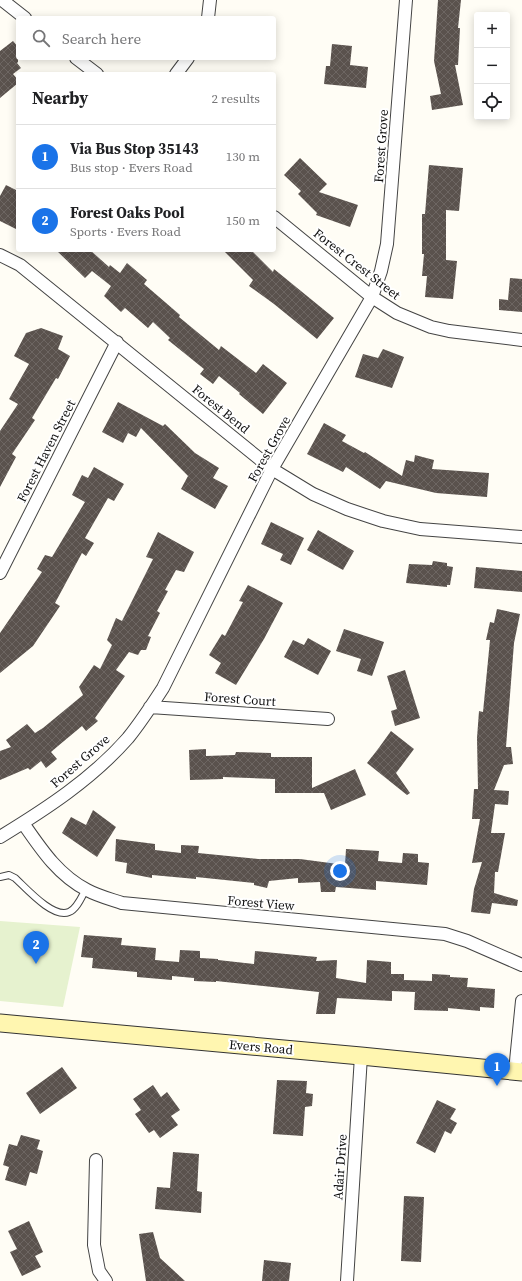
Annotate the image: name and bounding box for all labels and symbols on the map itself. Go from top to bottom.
street label: Forest Grove [370,108,392,183]
street label: Forest Crest Street [310,225,404,304]
street label: Forest Bend [189,381,254,438]
street label: Forest Haven Street [13,396,80,505]
street label: Forest Grove [244,412,294,485]
street label: Forest Court [204,688,277,710]
street label: Forest Grove [47,730,114,791]
your location [330,861,350,881]
street label: Forest View [227,892,295,914]
pin: 2 [23,931,49,964]
street label: Evers Road [228,1036,294,1058]
pin: 1 [484,1053,510,1086]
street label: Adair Drive [329,1133,351,1201]

